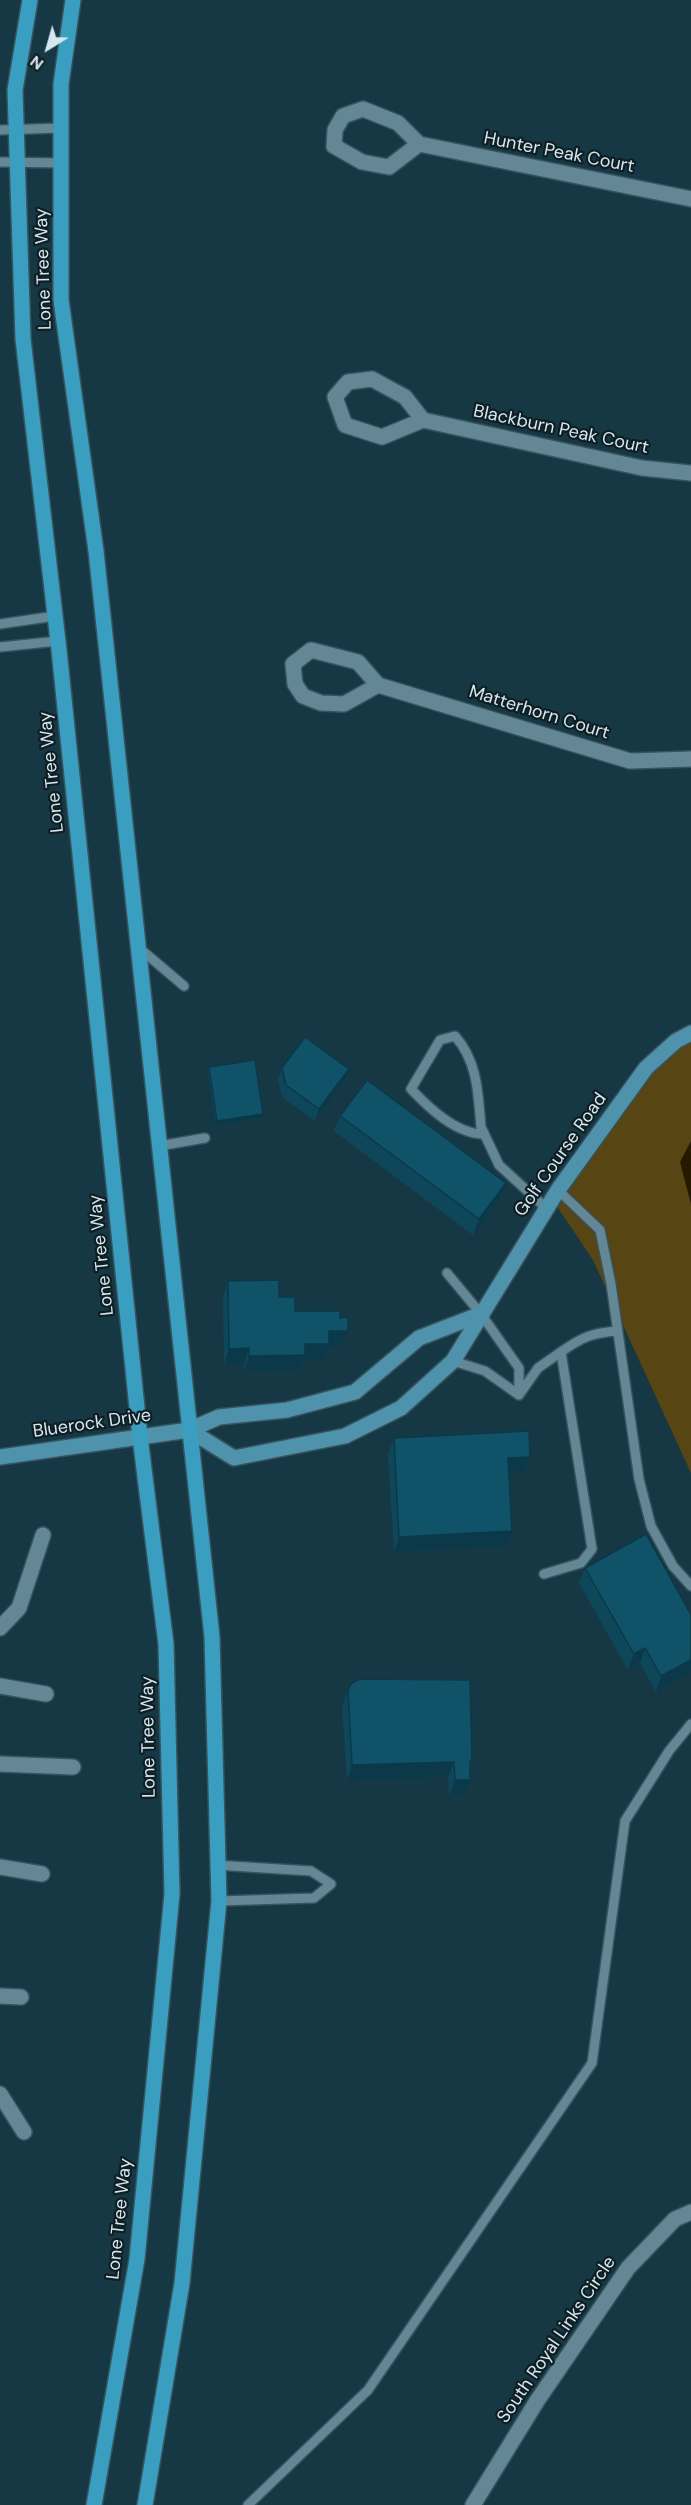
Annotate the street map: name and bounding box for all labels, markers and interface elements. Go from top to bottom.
north arrow [18,18,78,78]
text: N [26,51,48,75]
street label: Hunter Peak Court [482,128,636,178]
street label: Lone Tree Way [31,208,57,330]
street label: Blackburn Peak Court [471,401,651,459]
street label: Matterhorn Court [466,681,612,745]
street label: Lone Tree Way [35,710,69,834]
street label: Golf Course Road [510,1089,612,1221]
street label: Lone Tree Way [85,1193,119,1317]
street label: Bluerock Drive [31,1405,153,1443]
street label: Lone Tree Way [137,1676,161,1798]
street label: Lone Tree Way [103,2157,137,2281]
street label: South Royal Links Circle [493,2253,621,2427]

